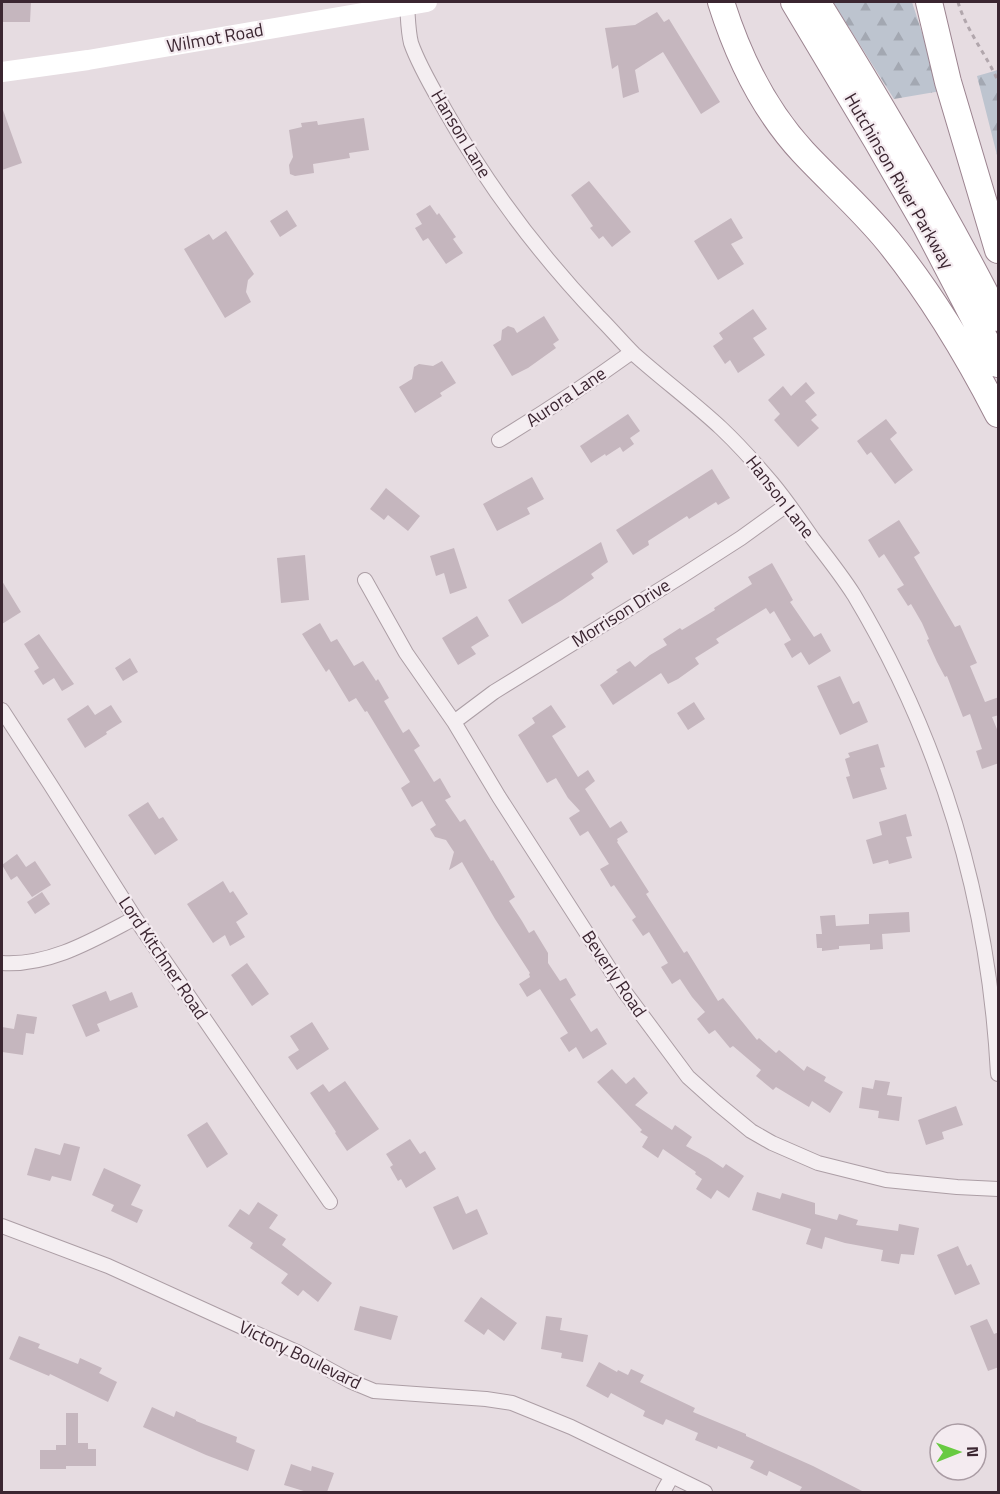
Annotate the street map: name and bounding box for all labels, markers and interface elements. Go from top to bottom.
street label: Wilmot Road [164,16,265,59]
street label: Hanson Lane [424,84,498,183]
street label: Hutchinson River Parkway [838,88,961,274]
street label: Aurora Lane [520,360,611,433]
street label: Hanson Lane [739,449,821,544]
street label: Morrison Drive [566,572,675,654]
street label: Lord Kitchner Road [112,891,215,1025]
street label: Beverly Road [575,925,653,1023]
street label: Victory Boulevard [234,1313,366,1396]
north arrow [928,1422,988,1482]
text: N [961,1446,985,1457]

